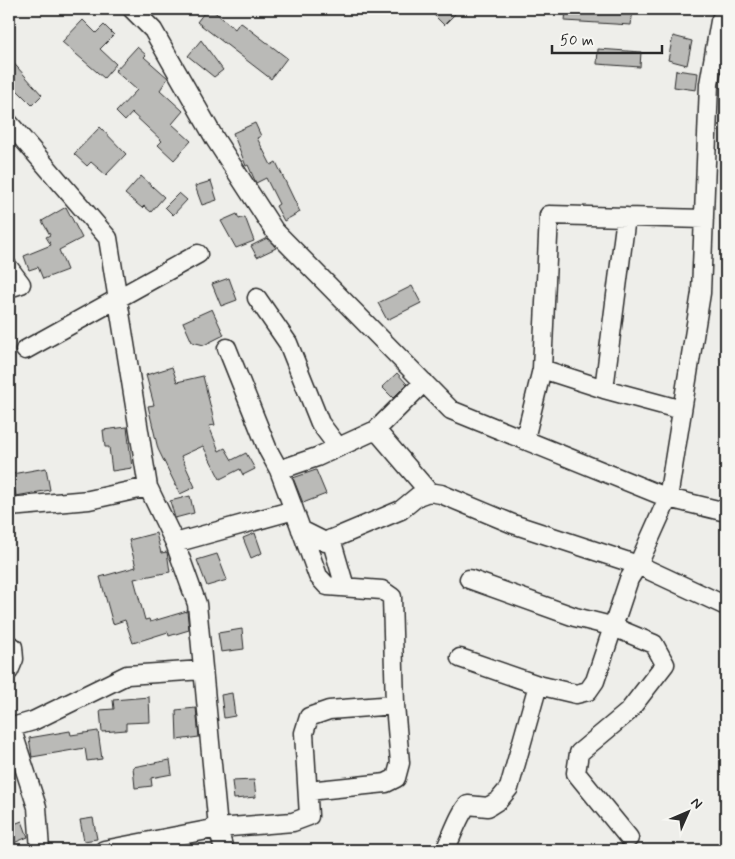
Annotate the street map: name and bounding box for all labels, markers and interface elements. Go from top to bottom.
scale bar [552,22,662,54]
text: 50 m [560,31,594,51]
north arrow [662,786,712,836]
text: N [687,794,706,813]

